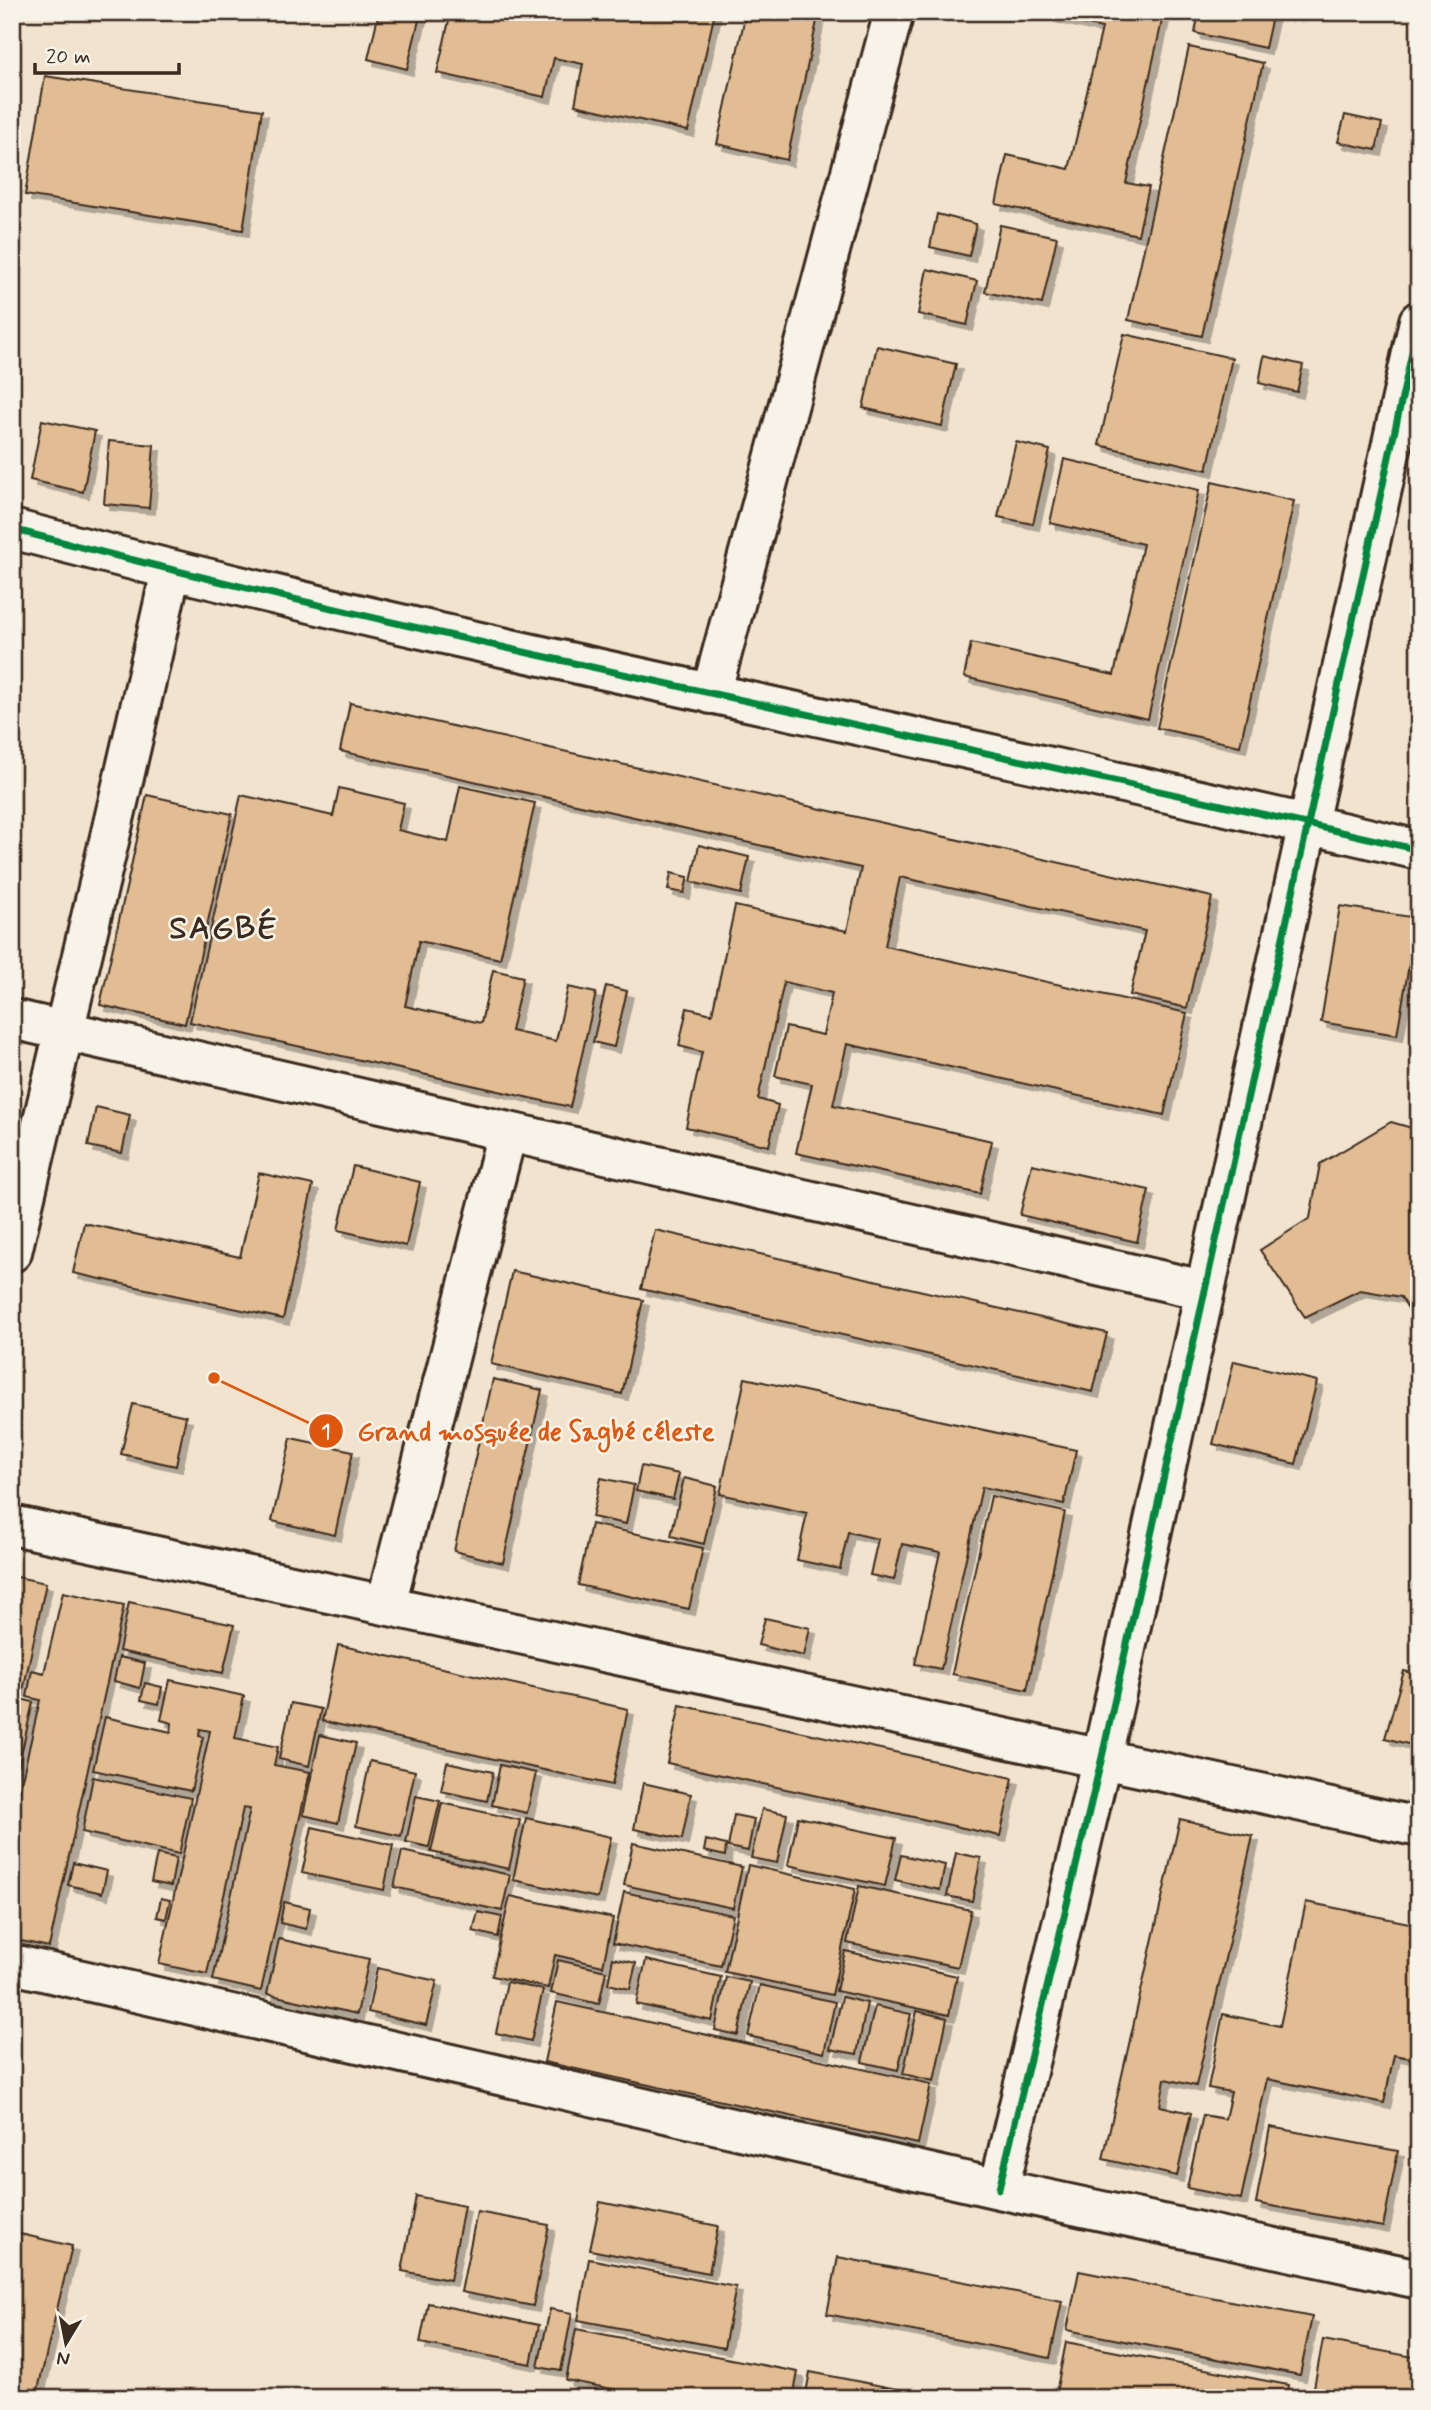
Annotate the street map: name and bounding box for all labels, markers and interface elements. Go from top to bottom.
scale bar [35,32,178,76]
text: 20 m [46,43,91,71]
district label: SAGBÉ [169,907,279,950]
callout: Grand mosquée de Sagbé céleste [309,1408,728,1455]
text: Grand mosquée de Sagbé céleste [357,1416,715,1453]
text: 1 [321,1418,331,1446]
north arrow [32,2308,102,2378]
text: N [55,2345,72,2372]

